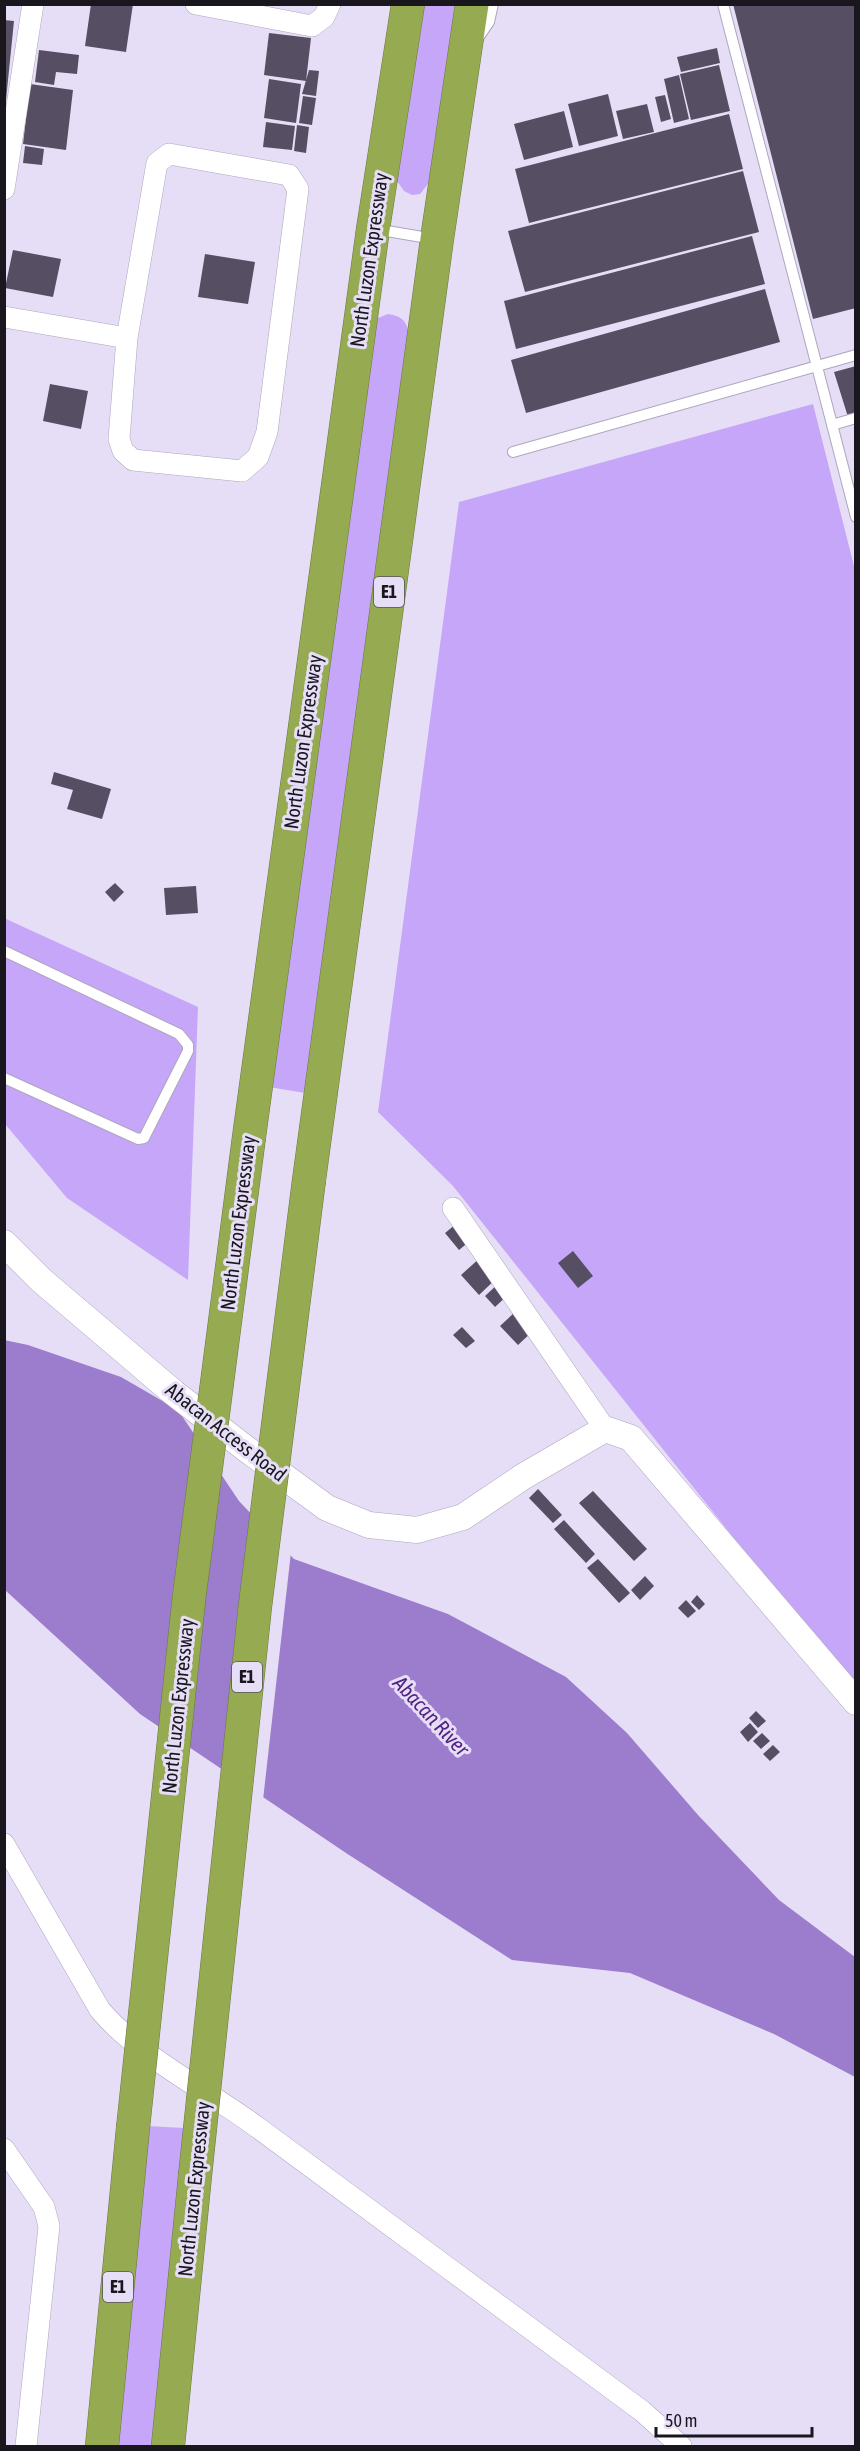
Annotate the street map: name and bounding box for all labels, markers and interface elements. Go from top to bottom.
street label: North Luzon Expressway [345,171,392,349]
road number: E1 [374,577,404,607]
street label: North Luzon Expressway [279,653,326,831]
street label: North Luzon Expressway [215,1134,260,1312]
street label: Abacan Access Road [162,1377,291,1486]
street label: North Luzon Expressway [157,1617,198,1795]
road number: E1 [232,1662,262,1692]
water label: Abacan River [388,1670,475,1761]
street label: North Luzon Expressway [173,2100,214,2278]
road number: E1 [103,2272,133,2302]
scale bar [656,2400,812,2438]
text: 50 m [665,2410,697,2431]

